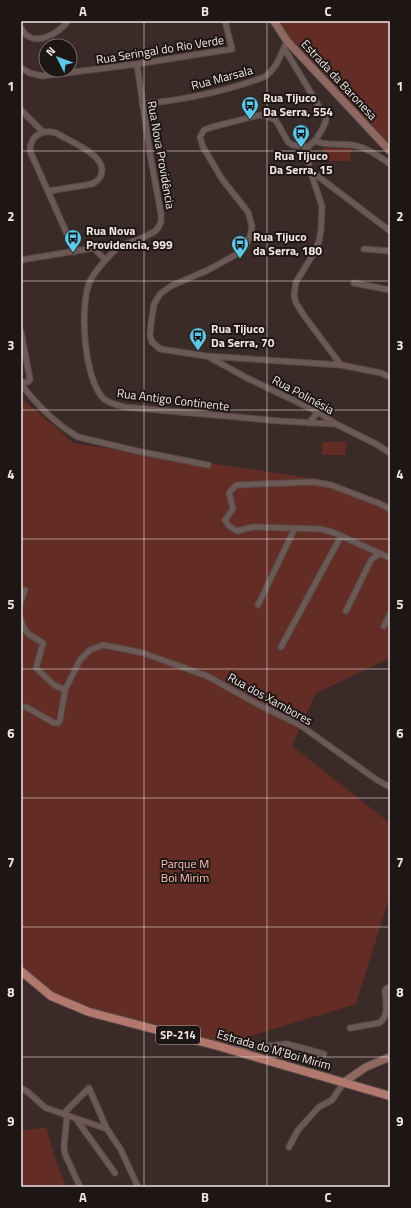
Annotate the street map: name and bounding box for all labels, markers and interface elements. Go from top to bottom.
text: A [79,1,87,21]
text: B [201,1,209,21]
text: C [324,1,332,21]
street label: Rua Seringal do Rio Verde [95,30,225,69]
street label: Estrada da Baronesa [297,35,382,124]
north arrow [38,38,78,78]
text: N [42,43,59,59]
street label: Rua Marsala [189,60,255,95]
text: 1 [7,76,15,96]
text: 1 [396,76,404,96]
place label: Rua Tijuco Da Serra, 554 [263,88,333,121]
bus stop icon: Rua Tijuco Da Serra, 554 [240,95,260,120]
street label: Rua Nova Providência [143,99,180,210]
bus stop icon: Rua Tijuco Da Serra, 15 [291,123,311,148]
place label: Rua Tijuco Da Serra, 15 [269,146,333,179]
text: 2 [7,206,15,226]
text: 2 [396,206,404,226]
place label: Rua Nova Providencia, 999 [86,221,173,254]
place label: Rua Tijuco da Serra, 180 [253,227,322,260]
bus stop icon: Rua Nova Providencia, 999 [63,228,83,253]
bus stop icon: Rua Tijuco da Serra, 180 [230,234,250,259]
place label: Rua Tijuco Da Serra, 70 [211,319,275,352]
bus stop icon: Rua Tijuco Da Serra, 70 [188,326,208,351]
text: 3 [7,335,15,355]
text: 3 [396,335,404,355]
street label: Rua Polinésia [269,370,338,419]
street label: Rua Antigo Continente [116,383,230,416]
text: 4 [7,464,15,484]
text: 4 [396,464,404,484]
text: 5 [7,594,15,614]
text: 5 [396,594,404,614]
street label: Rua dos Xambores [224,667,316,730]
text: 6 [7,723,15,743]
text: 6 [396,723,404,743]
text: 7 [7,852,15,872]
text: 7 [396,852,404,872]
park label: Parque M Boi Mirim [161,854,209,887]
text: 8 [7,982,15,1002]
text: 8 [396,982,404,1002]
street label: Estrada do M'Boi Mirim [215,1024,333,1075]
road number: SP-214 [156,1026,200,1044]
text: 9 [7,1111,15,1131]
text: 9 [396,1111,404,1131]
text: A [79,1187,87,1207]
text: B [201,1187,209,1207]
text: C [324,1187,332,1207]

